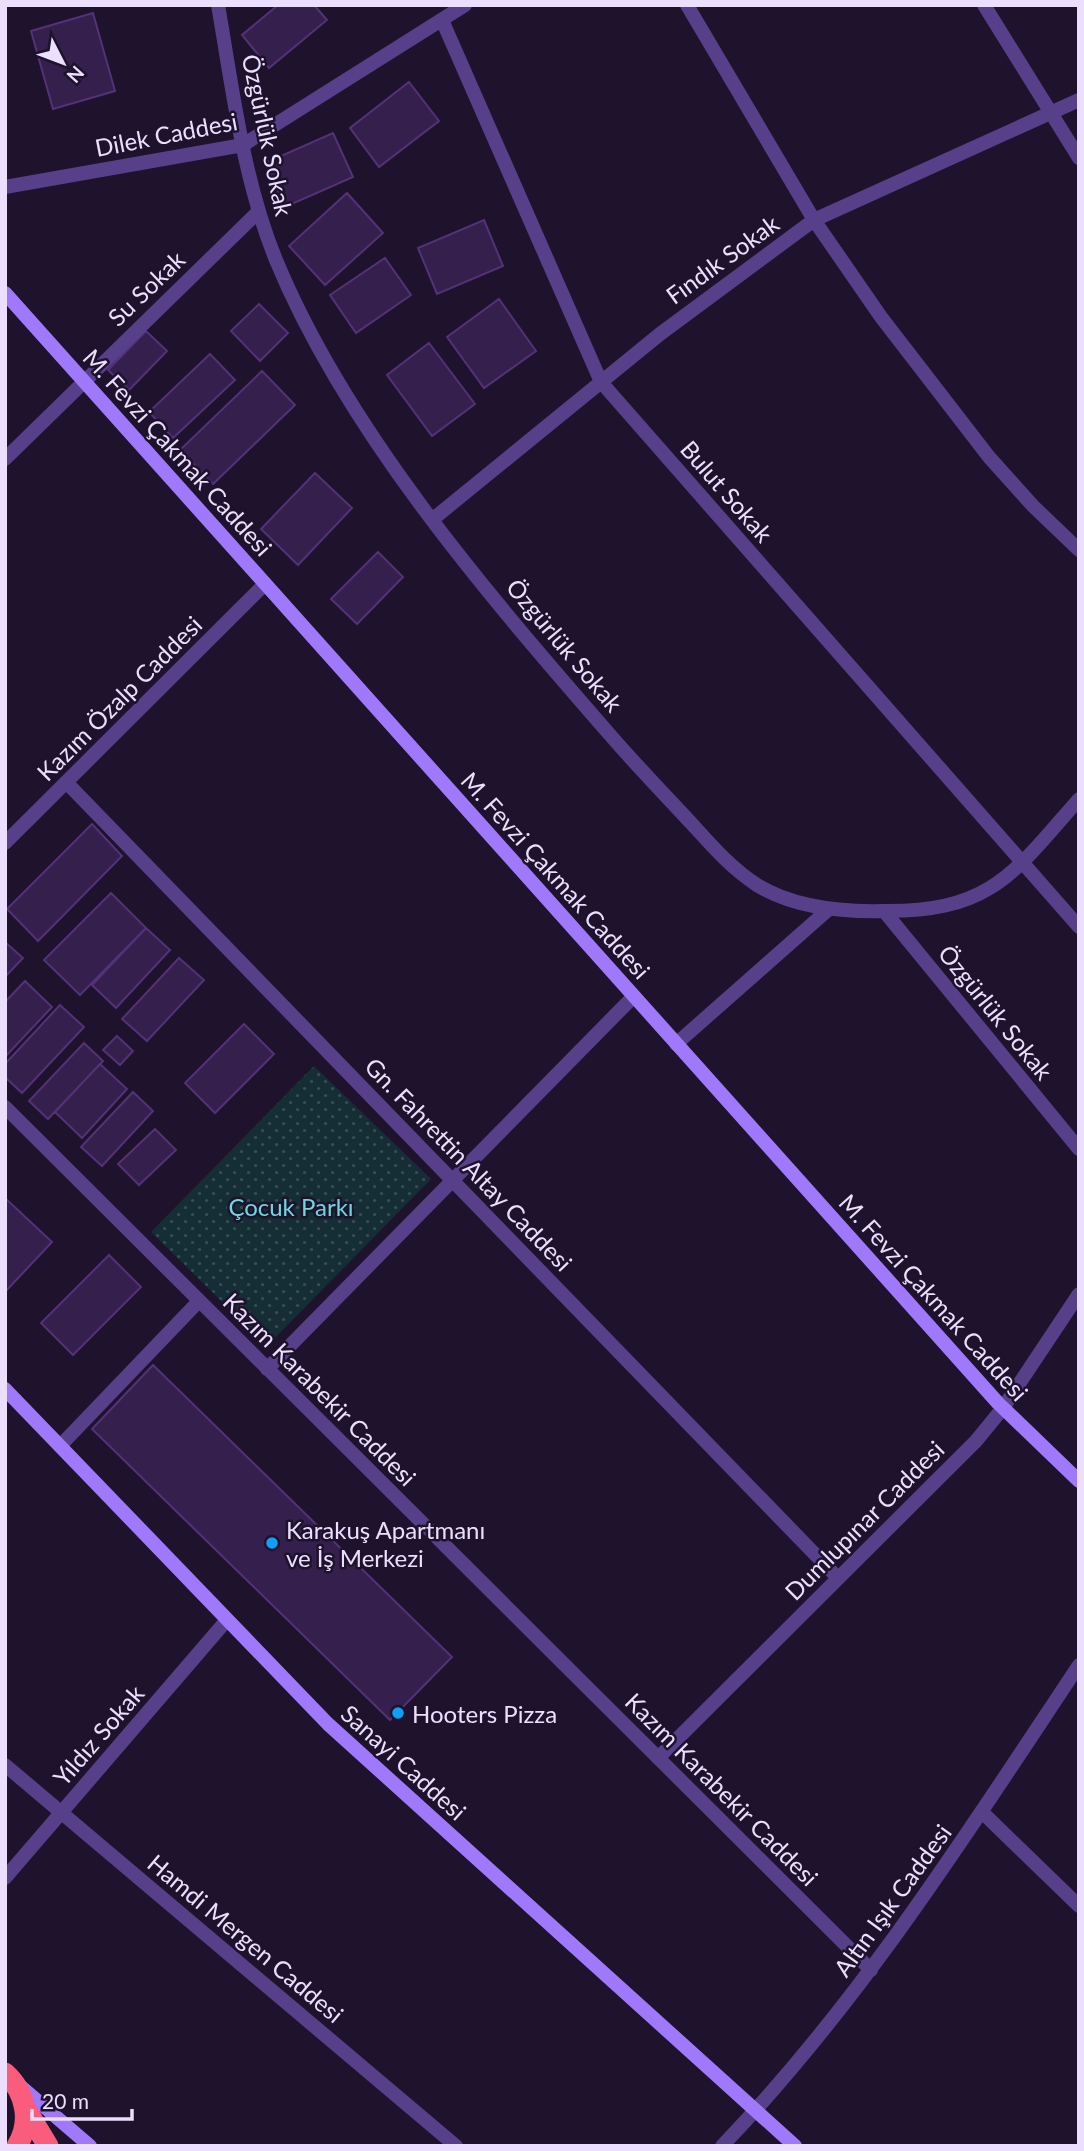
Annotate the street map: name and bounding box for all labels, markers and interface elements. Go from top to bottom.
north arrow [28,28,98,98]
street label: Özgürlük Sokak [237,51,299,219]
text: N [63,62,89,88]
street label: Dilek Caddesi [93,106,239,162]
street label: Fındık Sokak [660,208,785,310]
street label: Su Sokak [102,244,191,331]
street label: M. Fevzi Çakmak Caddesi [78,343,278,561]
street label: Bulut Sokak [675,434,780,548]
street label: Özgürlük Sokak [501,573,630,718]
street label: Kazım Özalp Caddesi [31,610,207,786]
street label: M. Fevzi Çakmak Caddesi [456,766,656,984]
street label: Özgürlük Sokak [933,939,1060,1086]
street label: Gn. Fahrettin Altay Caddesi [359,1051,579,1277]
street label: M. Fevzi Çakmak Caddesi [834,1188,1034,1406]
park label: Çocuk Parkı [228,1192,354,1221]
street label: Kazım Karabekir Caddesi [218,1287,422,1491]
street label: Dumlupınar Caddesi [779,1435,949,1605]
place label: Karakuş Apartmanı ve İş Merkezi [286,1515,485,1572]
marker: Karakuş Apartmanı ve İş Merkezi [264,1535,280,1551]
street label: Yıldız Sokak [47,1678,150,1791]
street label: Kazım Karabekir Caddesi [620,1687,824,1891]
street label: Sanayi Caddesi [336,1698,472,1826]
place label: Hooters Pizza [412,1699,557,1728]
marker: Hooters Pizza [390,1705,406,1721]
street label: Altın Işık Caddesi [827,1818,957,1982]
street label: Hamdi Mergen Caddesi [142,1848,350,2028]
scale bar [32,2078,131,2122]
text: 20 m [42,2088,89,2113]

